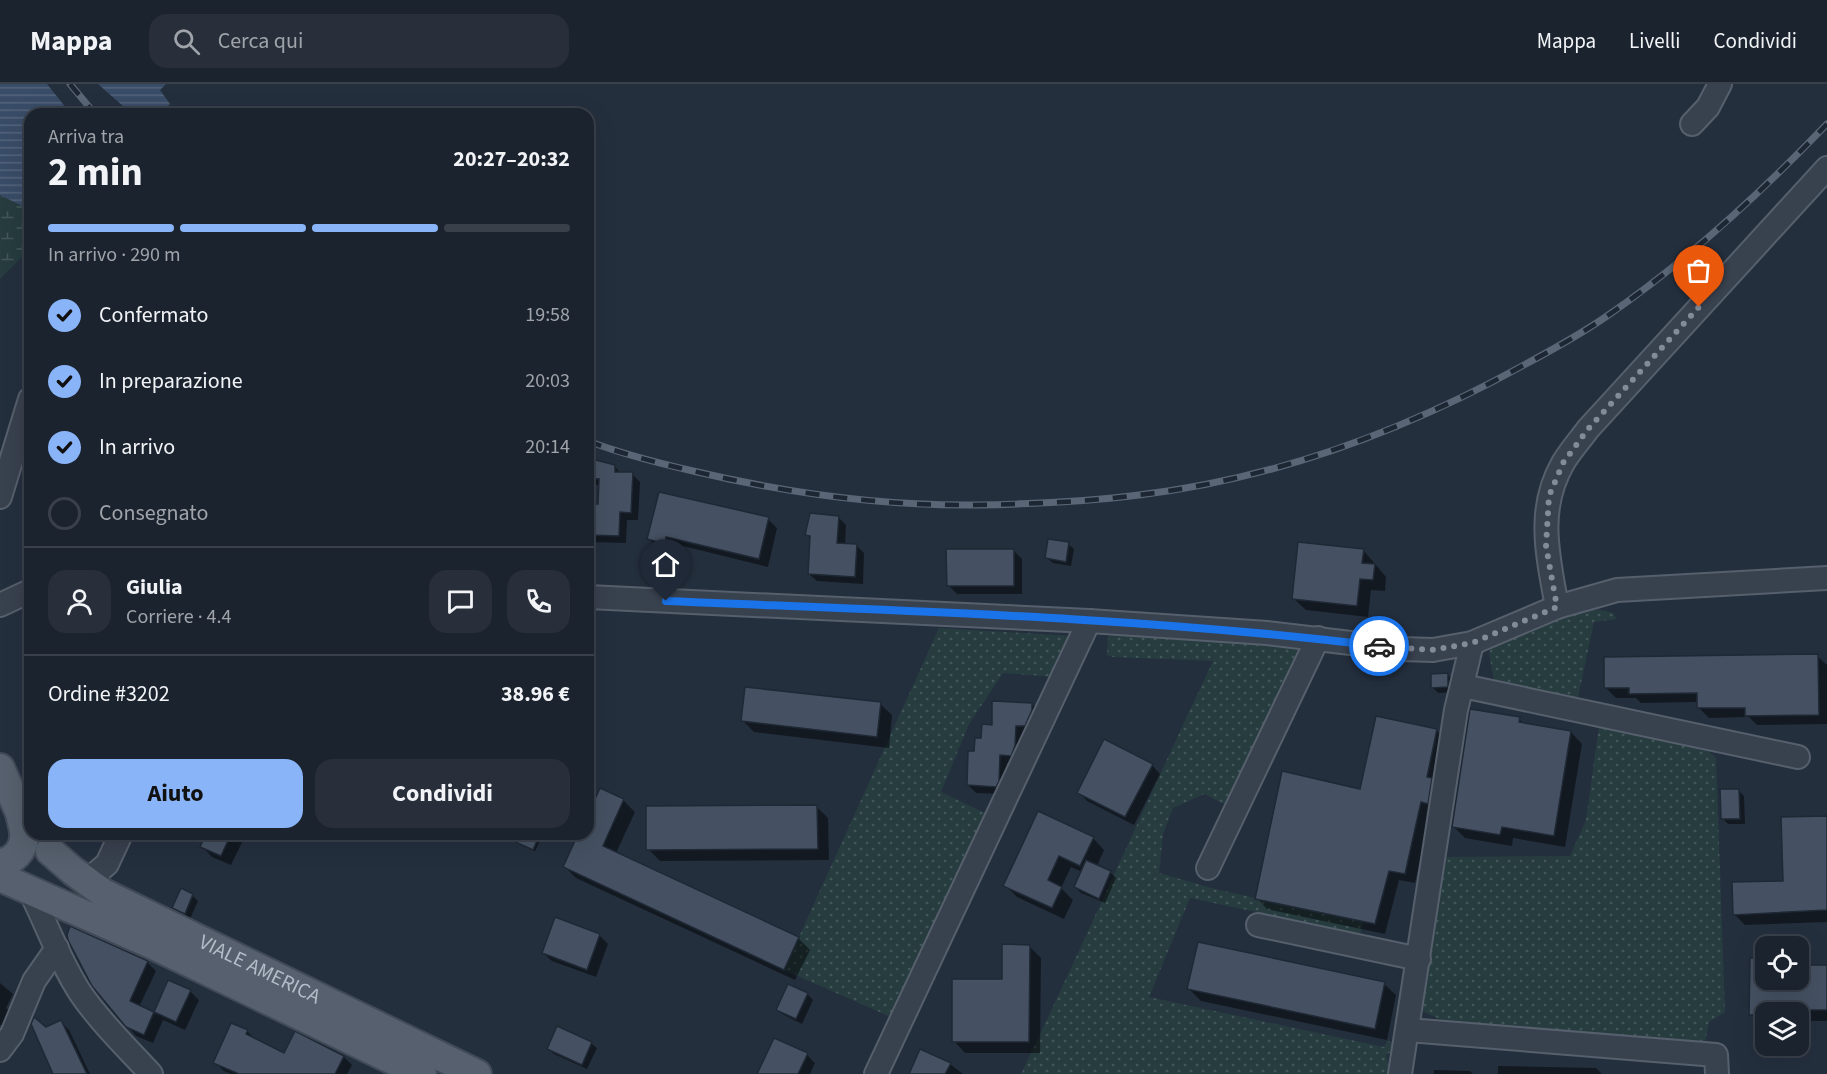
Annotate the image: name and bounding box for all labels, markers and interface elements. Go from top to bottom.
search box [149,14,569,68]
text: Mappa [30,21,113,61]
icon: search [170,25,203,58]
text: Cerca qui [218,25,303,57]
text: Mappa [1537,26,1596,56]
text: Livelli [1629,26,1681,56]
text: Condividi [1714,26,1797,56]
text: Arriva tra [48,123,124,151]
text: 20:27–20:32 [453,143,570,175]
text: 2 min [48,145,143,201]
text: In arrivo · 290 m [48,241,181,269]
pin [1673,245,1724,307]
icon: bag [1682,254,1715,287]
icon: check [48,299,81,332]
text: Confermato [99,299,208,331]
text: 19:58 [525,301,570,329]
icon: check [48,365,81,398]
text: In preparazione [99,365,243,397]
text: 20:03 [525,367,570,395]
icon: check [48,431,81,464]
text: In arrivo [99,431,175,463]
text: 20:14 [525,433,570,461]
text: Consegnato [99,497,208,529]
pin [640,539,691,601]
icon: home [649,548,682,581]
button: person [48,570,111,633]
button: chat [429,570,492,633]
button: phone [507,570,570,633]
text: Giulia [126,571,183,603]
text: Corriere · 4.4 [126,603,231,631]
courier [1349,616,1409,676]
icon: car [1363,630,1396,663]
text: Ordine #3202 [48,678,170,710]
text: 38.96 € [501,678,570,710]
button: Aiuto [48,759,303,828]
button: Condividi [315,759,570,828]
street label: VIALE AMERICA [194,927,326,1011]
map controls [1755,936,1809,1056]
button: locate [1755,936,1809,990]
button: layers [1755,1002,1809,1056]

